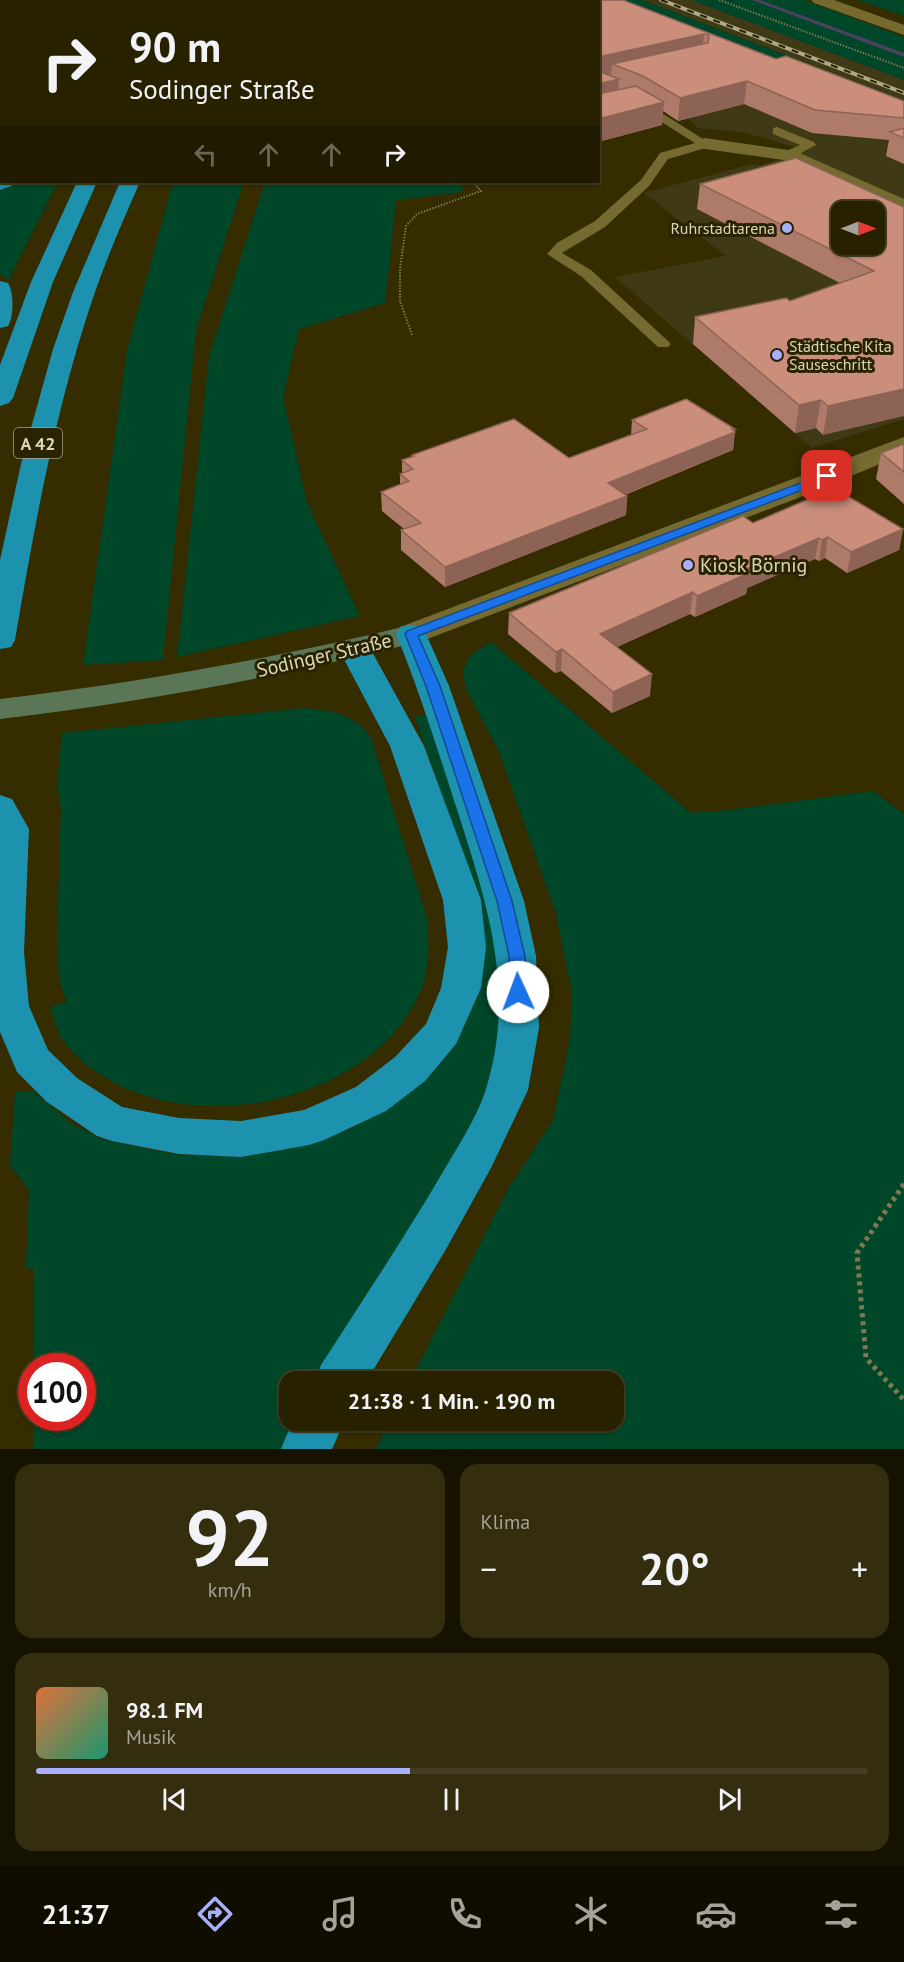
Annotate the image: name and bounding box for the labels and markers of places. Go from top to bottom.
place label: Ruhrstadtarena [671,218,775,238]
marker: Ruhrstadtarena [780,221,794,235]
place label: Städtische Kita Sauseschritt [789,336,892,374]
marker: Städtische Kita Sauseschritt [770,348,784,362]
pin [801,450,852,501]
place label: Kiosk Börnig [700,552,807,578]
marker: Kiosk Börnig [681,558,695,572]

